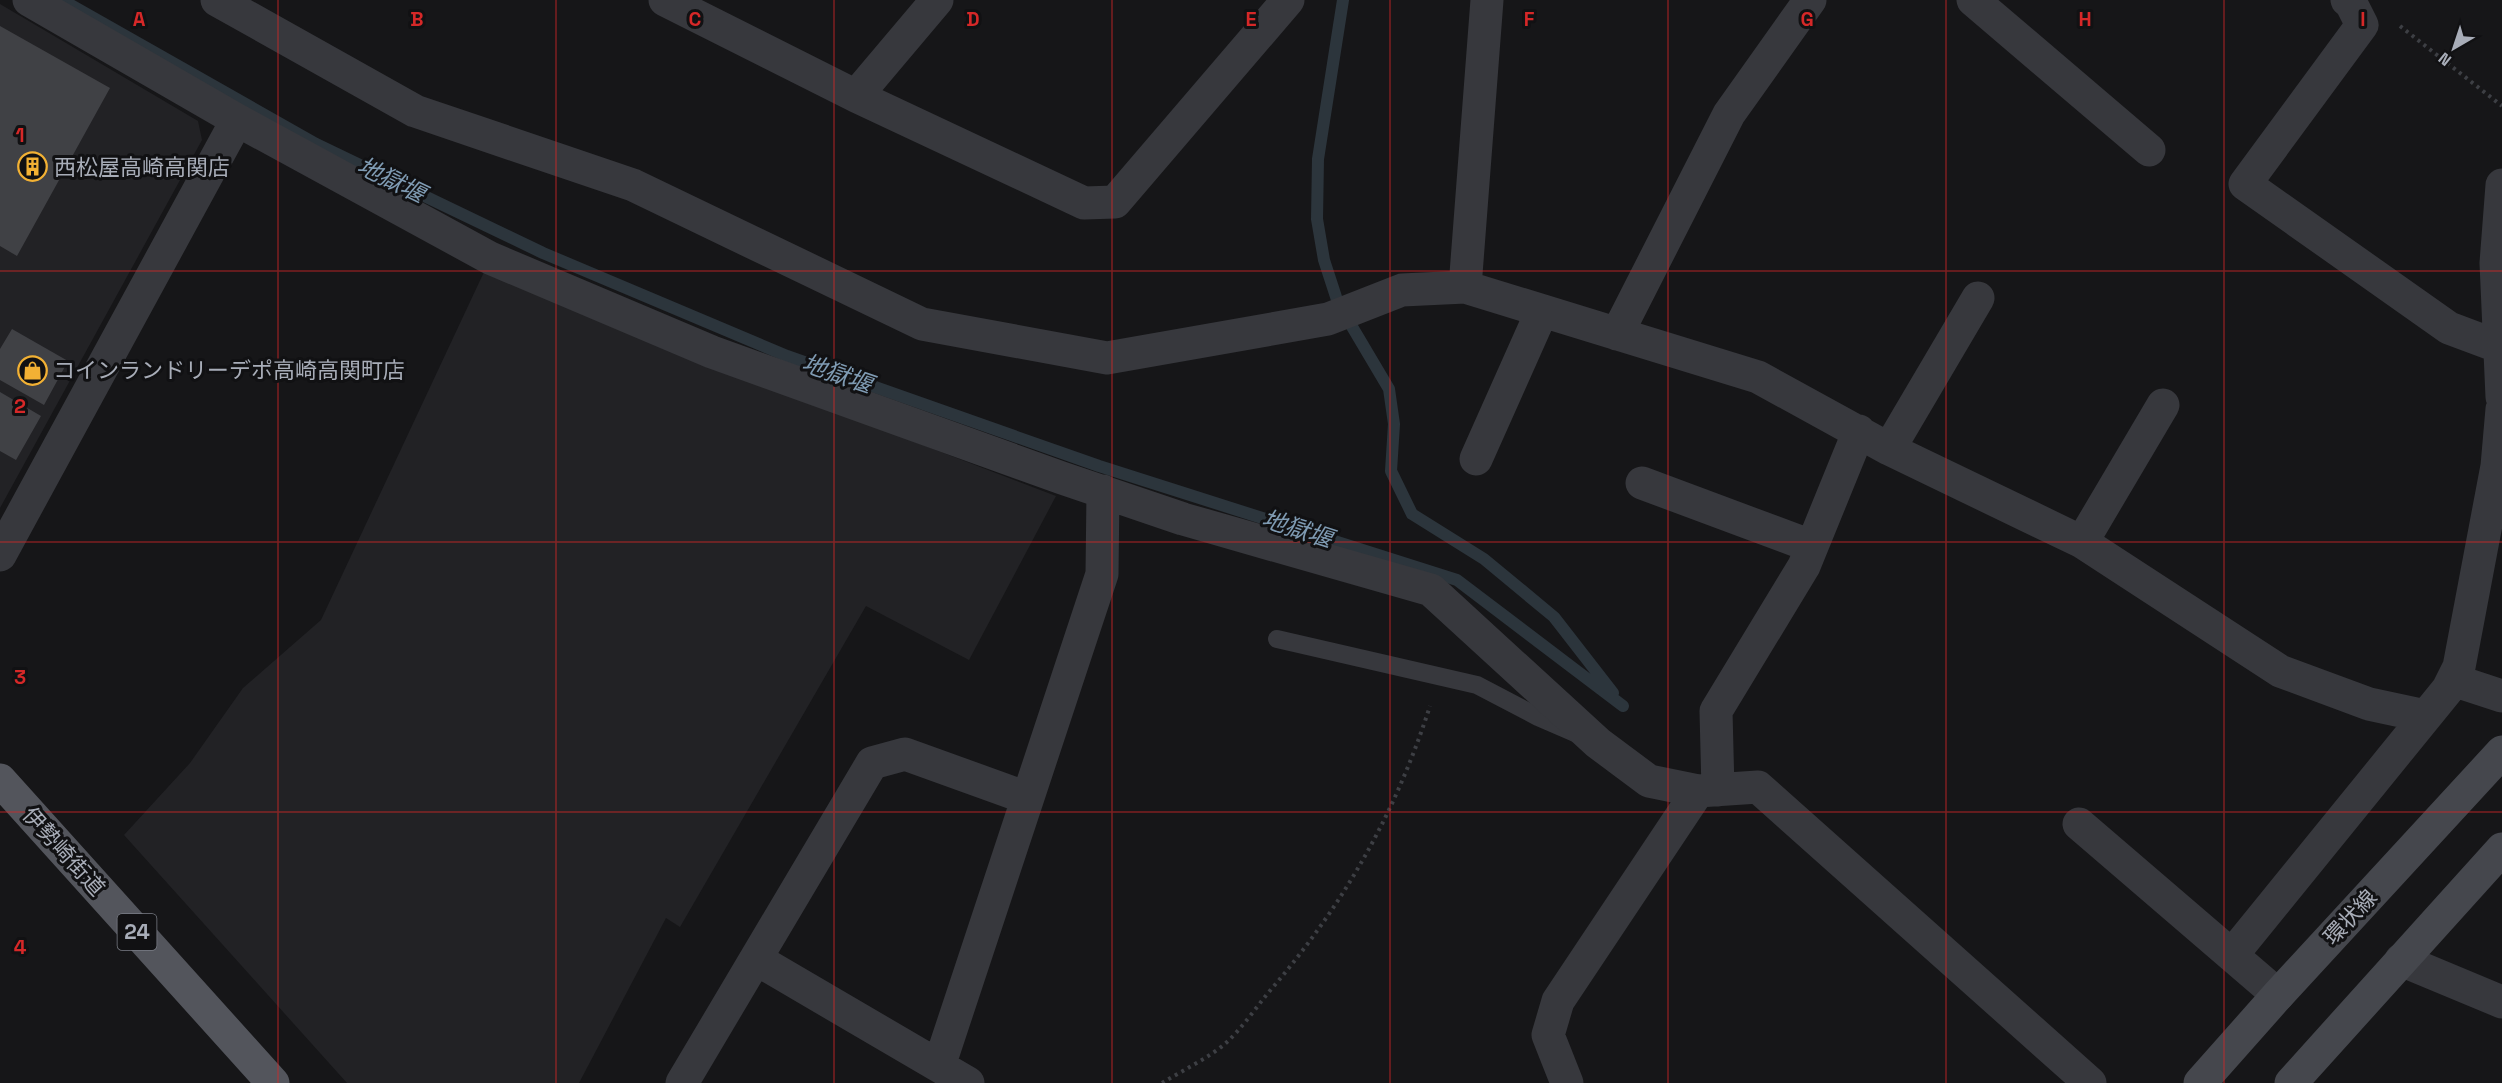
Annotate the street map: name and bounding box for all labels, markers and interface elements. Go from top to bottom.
text: A [133,6,146,32]
text: B [410,6,424,32]
text: C [689,6,702,32]
text: D [966,6,980,32]
text: E [1245,6,1257,32]
text: F [1524,6,1535,32]
text: G [1800,6,1814,32]
text: H [2078,6,2092,32]
text: I [2360,6,2366,32]
north arrow [2424,18,2484,78]
text: N [2434,48,2456,71]
text: 1 [15,122,25,148]
water label: 地獄堰 [352,150,434,211]
building icon: 西松屋高崎高関店 [17,151,49,183]
place label: 西松屋高崎高関店 [54,153,230,181]
water label: 地獄堰 [798,347,880,401]
shop icon: コインランドリーデポ高崎高関町店 [16,354,48,386]
place label: コインランドリーデポ高崎高関町店 [53,356,405,384]
text: 2 [14,393,26,419]
water label: 地獄堰 [1258,503,1340,556]
text: 3 [14,664,26,690]
street label: 伊勢崎街道 [17,801,111,901]
street label: 環状線 [2317,883,2383,951]
road number: 24 [118,914,156,950]
text: 4 [14,934,27,960]

